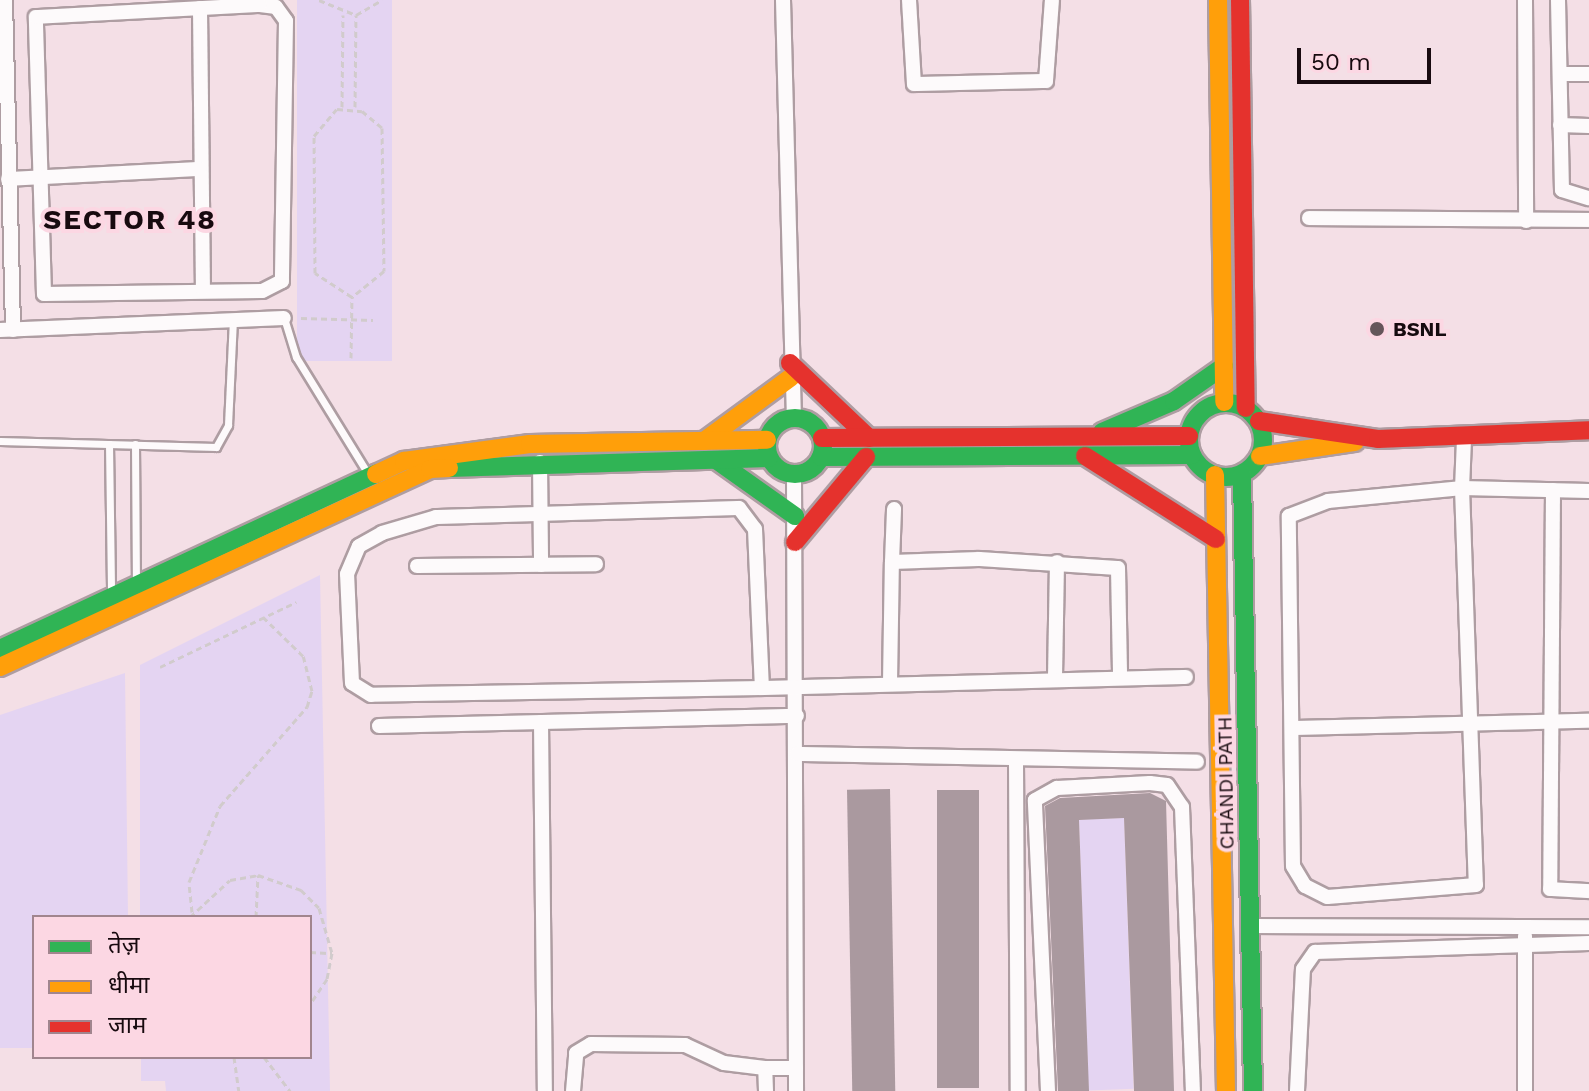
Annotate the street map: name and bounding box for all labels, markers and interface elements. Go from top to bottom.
scale bar [1301,32,1435,82]
text: 50 m [1311,48,1371,76]
district label: SECTOR 48 [43,203,217,237]
place label: BSNL [1393,317,1446,341]
marker: BSNL [1368,320,1386,338]
street label: CHANDI PATH [1213,716,1239,850]
legend [32,915,312,1059]
text: तेज़ [108,931,140,959]
text: धीमा [108,971,150,999]
text: जाम [108,1011,146,1039]

